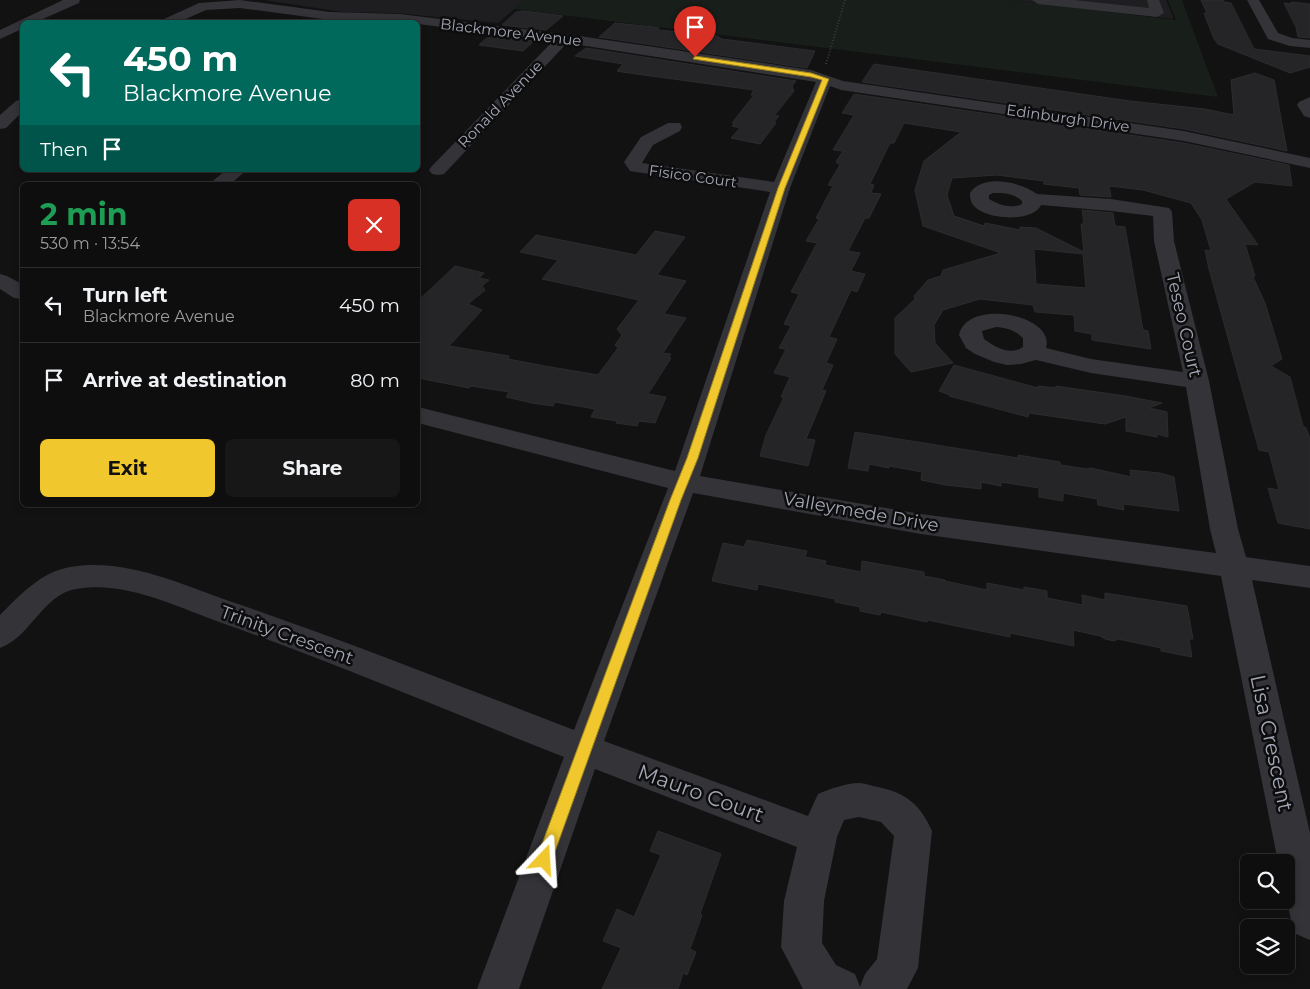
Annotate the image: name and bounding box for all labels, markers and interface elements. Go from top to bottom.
pin [674,6,716,57]
icon: arrive [681,13,709,41]
street label: Blackmore Avenue [439,14,583,50]
text: 450 m [123,37,238,80]
icon: left [40,40,105,105]
street label: Ronald Avenue [454,56,546,152]
text: Blackmore Avenue [123,80,331,107]
street label: Edinburgh Drive [1005,100,1131,136]
icon: arrive [98,135,126,163]
text: Then [40,138,88,161]
street label: Fisico Court [648,160,738,192]
text: 2 min [40,196,127,233]
button: close [348,199,400,251]
text: 530 m · 13:54 [40,234,140,253]
street label: Teseo Court [1161,271,1207,379]
text: Turn left [83,284,168,307]
icon: left [40,291,68,319]
text: 450 m [339,294,400,317]
text: Blackmore Avenue [83,307,235,326]
icon: arrive [40,366,68,394]
text: Arrive at destination [83,369,287,392]
text: 80 m [350,369,400,392]
button: Exit [40,439,215,497]
button: Share [225,439,400,497]
street label: Valleymede Drive [782,488,940,537]
street label: Trinity Crescent [218,601,356,669]
street label: Lisa Crescent [1245,672,1299,814]
street label: Mauro Court [635,759,767,827]
position arrow [517,833,569,885]
map controls [1240,854,1295,974]
button: search [1240,854,1295,909]
button: layers [1240,919,1295,974]

